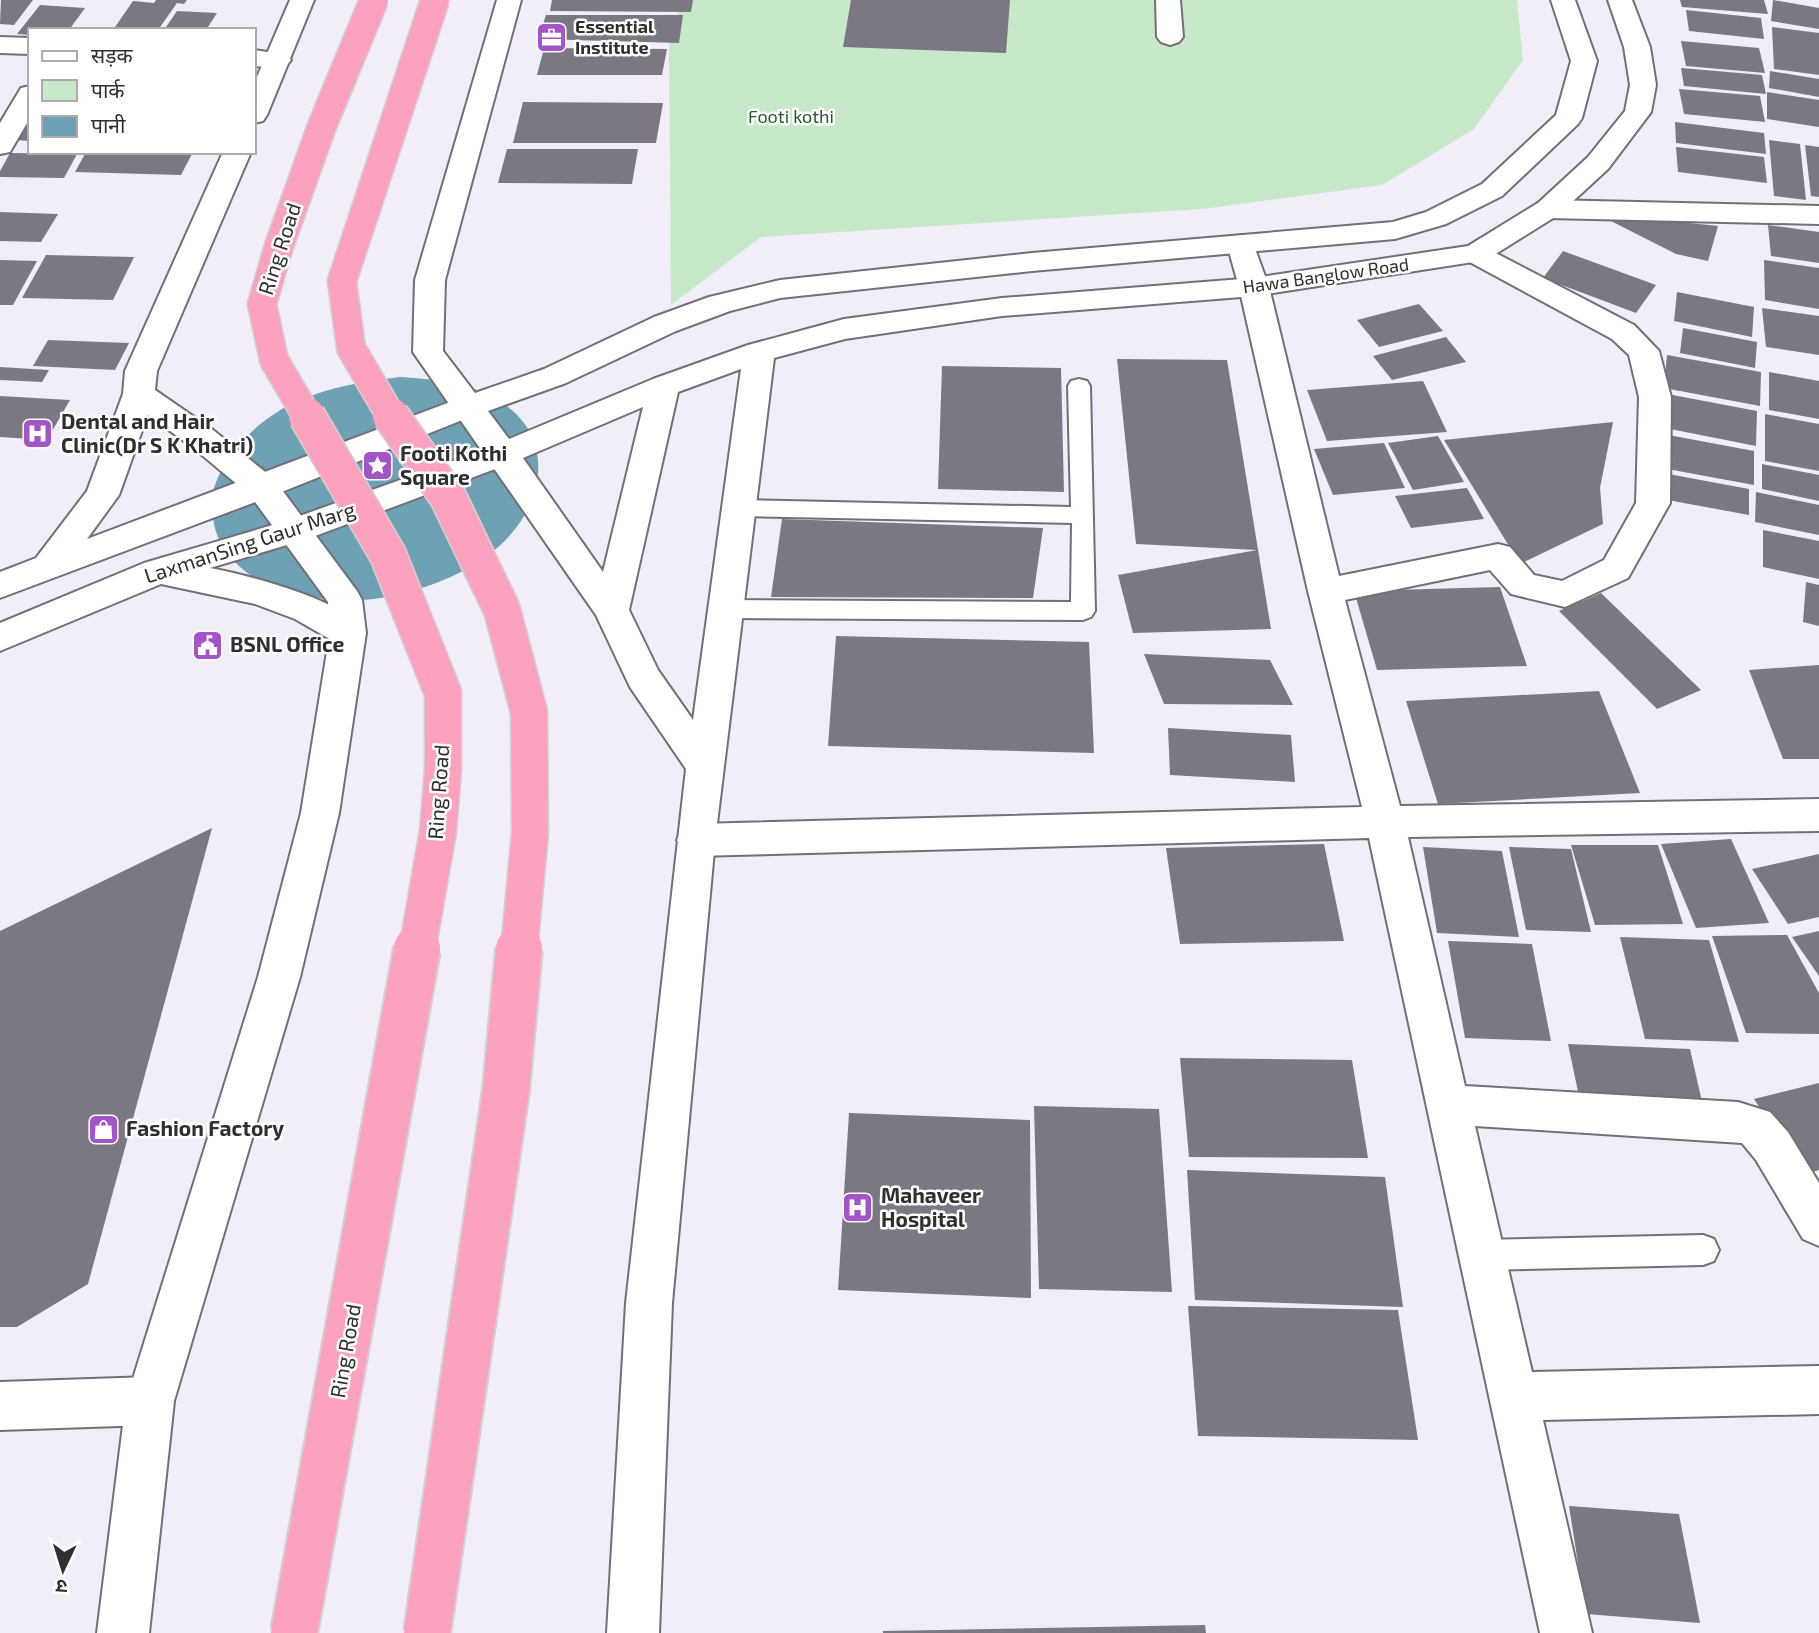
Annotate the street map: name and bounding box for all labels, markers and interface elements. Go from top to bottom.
place label: Essential Institute [575,15,654,58]
office icon: Essential Institute [535,20,569,54]
legend [28,28,256,154]
text: सड़क [91,42,133,67]
text: पार्क [91,77,125,102]
park label: Footi kothi [748,105,834,127]
text: पानी [91,112,126,137]
street label: Ring Road [252,199,305,298]
street label: Hawa Banglow Road [1241,252,1410,298]
place label: Dental and Hair Clinic(Dr S K Khatri) [61,408,253,457]
hospital icon: Dental and Hair Clinic(Dr S K Khatri) [21,417,55,451]
place label: Footi Kothi Square [400,440,507,489]
place icon: Footi Kothi Square [360,449,394,483]
street label: LaxmanSing Gaur Marg [141,496,358,588]
public building icon: BSNL Office [190,628,224,662]
place label: BSNL Office [230,631,345,656]
street label: Ring Road [422,744,453,840]
shop icon: Fashion Factory [86,1112,120,1146]
place label: Fashion Factory [126,1115,284,1141]
place label: Mahaveer Hospital [881,1182,981,1231]
hospital icon: Mahaveer Hospital [841,1191,875,1225]
street label: Ring Road [324,1302,365,1400]
north arrow [28,1535,98,1605]
text: उ [55,1576,68,1599]

